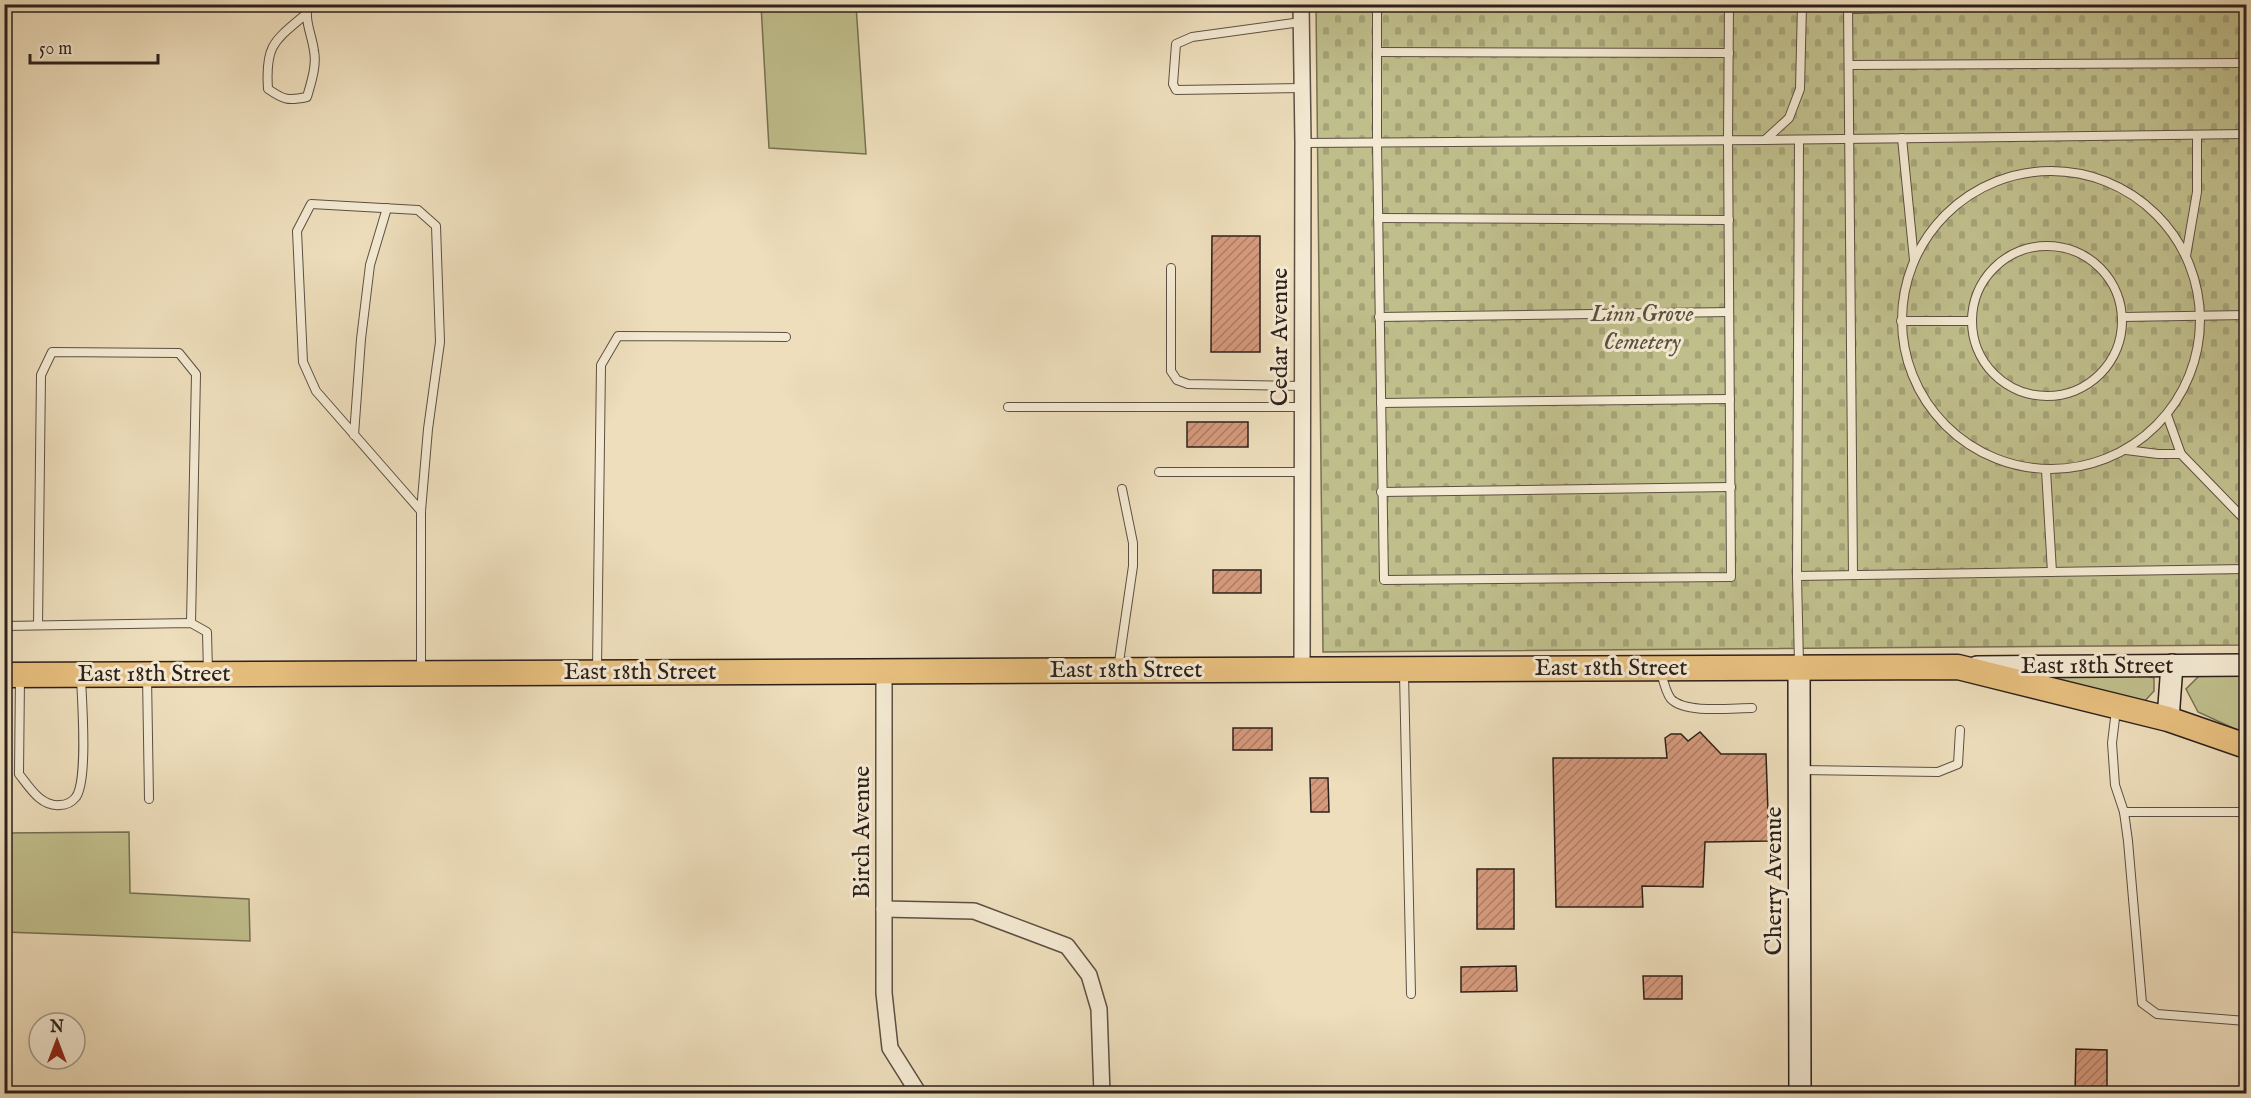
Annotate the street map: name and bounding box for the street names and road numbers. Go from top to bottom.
street label: Cedar Avenue [1265,268,1296,406]
street label: East 18th Street [2020,651,2174,682]
street label: East 18th Street [1534,653,1688,684]
street label: East 18th Street [1049,655,1203,686]
street label: East 18th Street [563,657,717,688]
street label: East 18th Street [77,659,231,690]
street label: Birch Avenue [847,766,878,898]
street label: Cherry Avenue [1759,807,1790,955]

